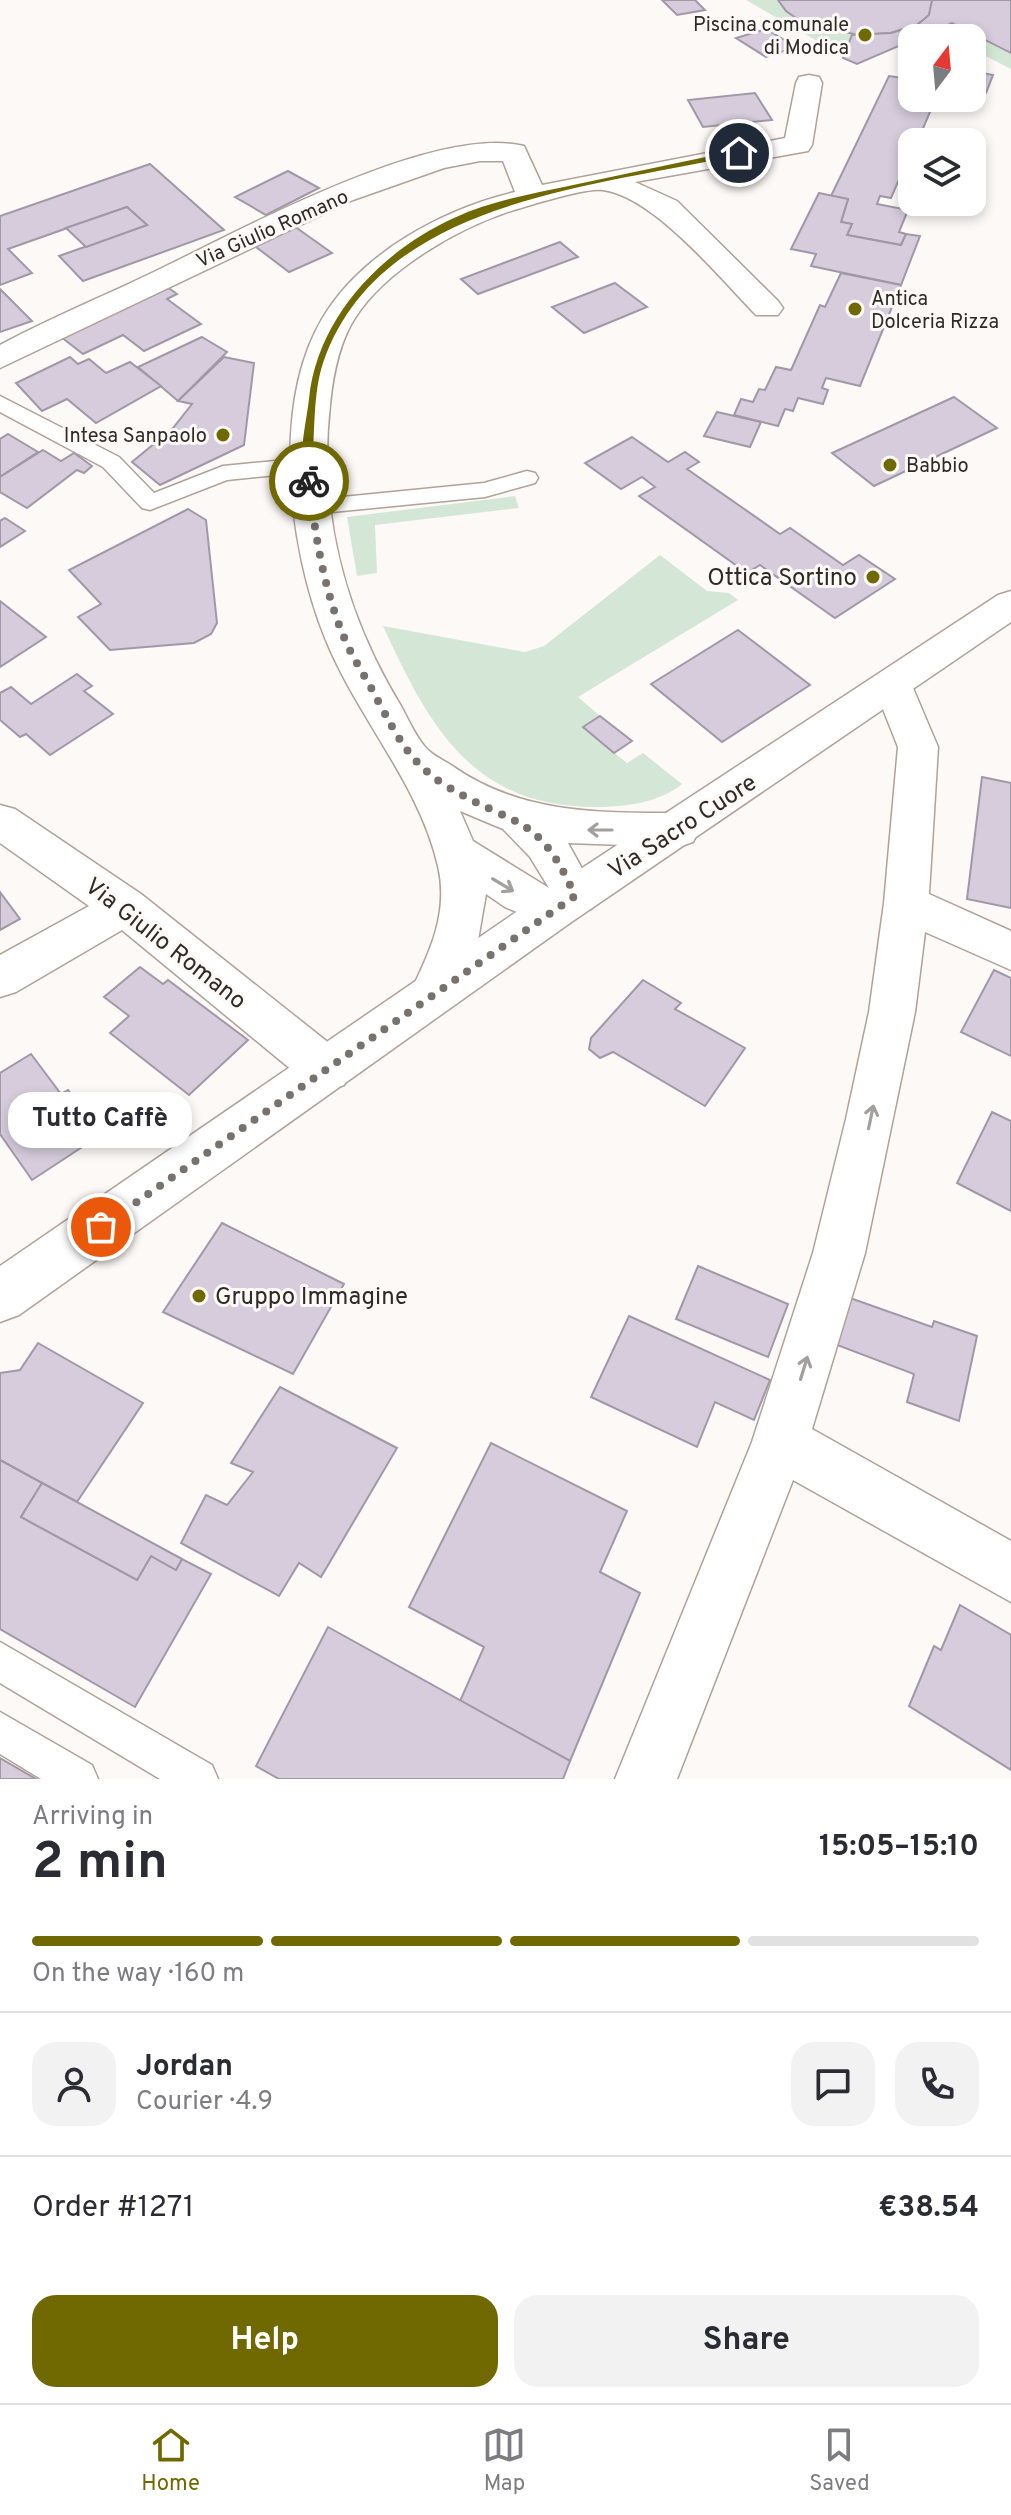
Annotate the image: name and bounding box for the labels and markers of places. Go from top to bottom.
place label: Piscina comunale di Modica [693,13,849,62]
marker: Piscina comunale di Modica [856,26,874,44]
pin [705,119,773,187]
place label: Antica Dolceria Rizza [871,287,999,336]
marker: Antica Dolceria Rizza [846,300,864,318]
place label: Intesa Sanpaolo [64,424,207,450]
marker: Intesa Sanpaolo [214,426,232,444]
place label: Babbio [906,454,969,480]
marker: Babbio [881,456,899,474]
place label: Ottica Sortino [707,564,857,594]
marker: Ottica Sortino [864,568,882,586]
callout: Tutto Caffè [9,1091,193,1147]
pin [67,1193,135,1261]
place label: Gruppo Immagine [215,1283,408,1313]
marker: Gruppo Immagine [190,1287,208,1305]

